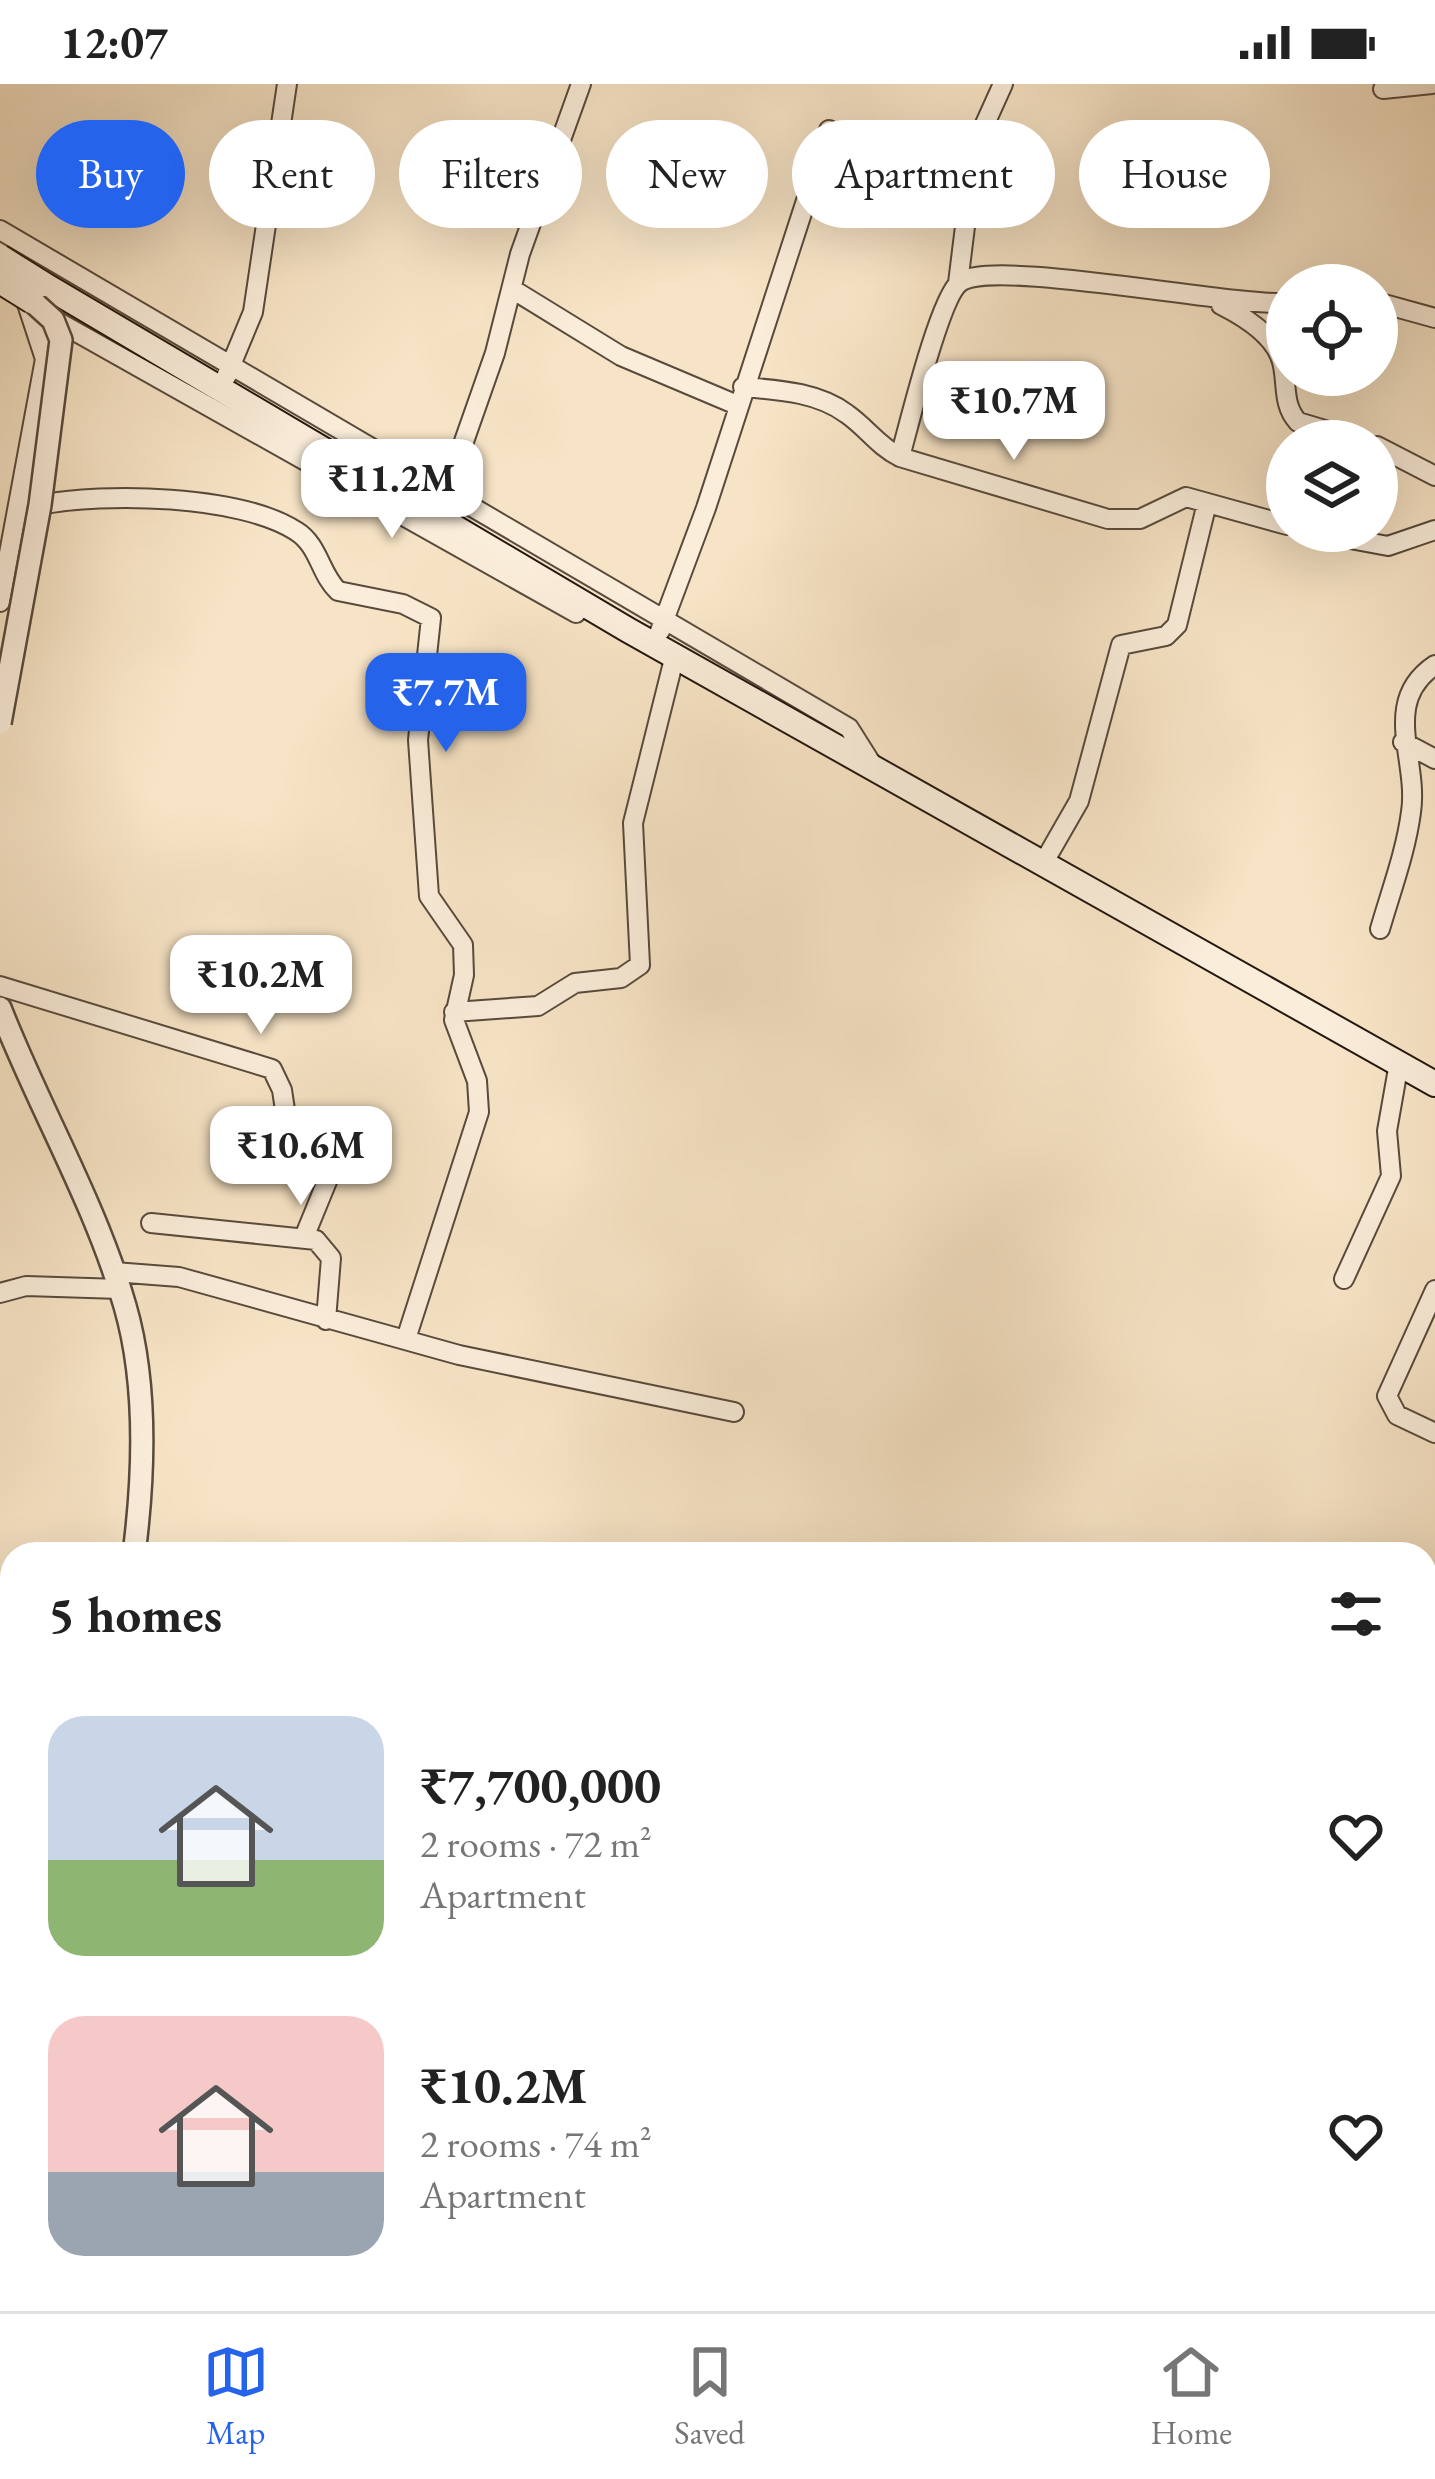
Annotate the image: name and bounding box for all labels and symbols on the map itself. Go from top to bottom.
pin: ₹10.7M [916,361,1112,463]
pin: ₹11.2M [294,439,490,541]
pin: ₹7.7M [362,653,530,755]
pin: ₹10.2M [163,935,359,1037]
pin: ₹10.6M [203,1106,399,1208]

